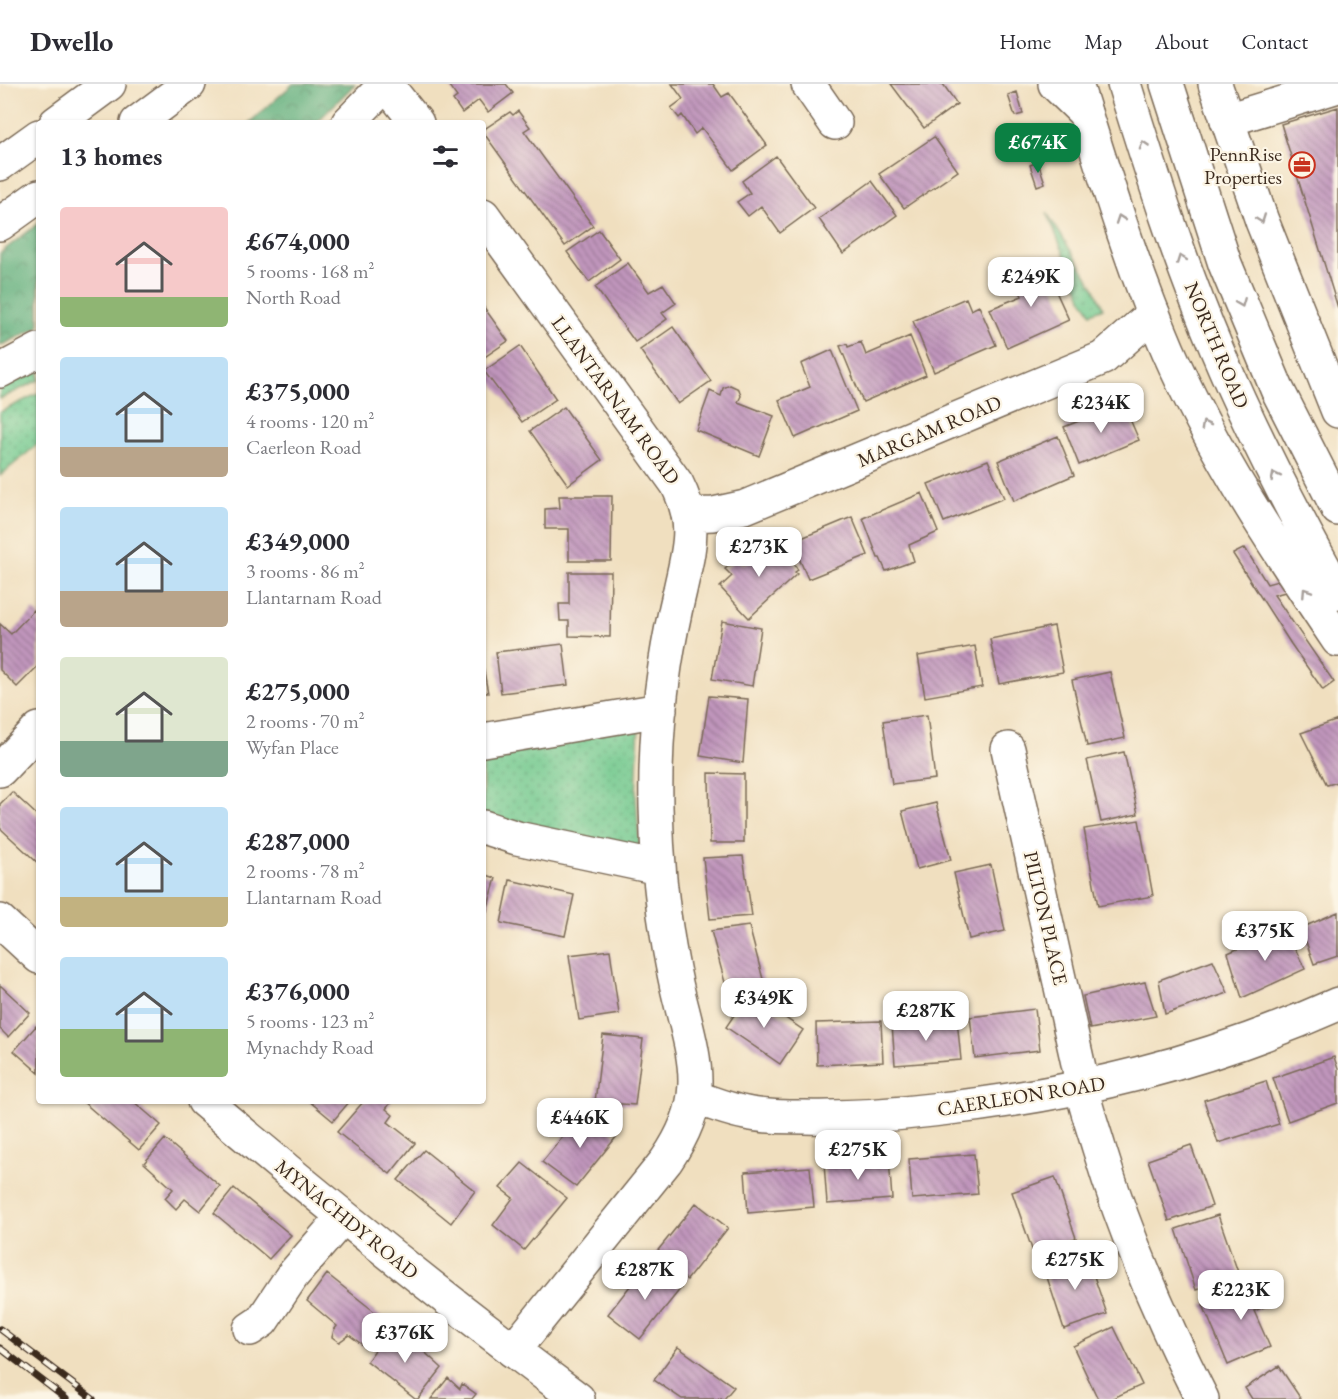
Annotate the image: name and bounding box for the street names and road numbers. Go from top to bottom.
street label: NORTH ROAD [1179,278,1255,412]
street label: LLANTARNAM ROAD [546,310,686,490]
street label: MARGAM ROAD [853,389,1005,473]
street label: PILTON PLACE [1018,848,1074,988]
street label: CAERLEON ROAD [935,1070,1107,1122]
street label: MYNACHDY ROAD [270,1153,424,1285]

